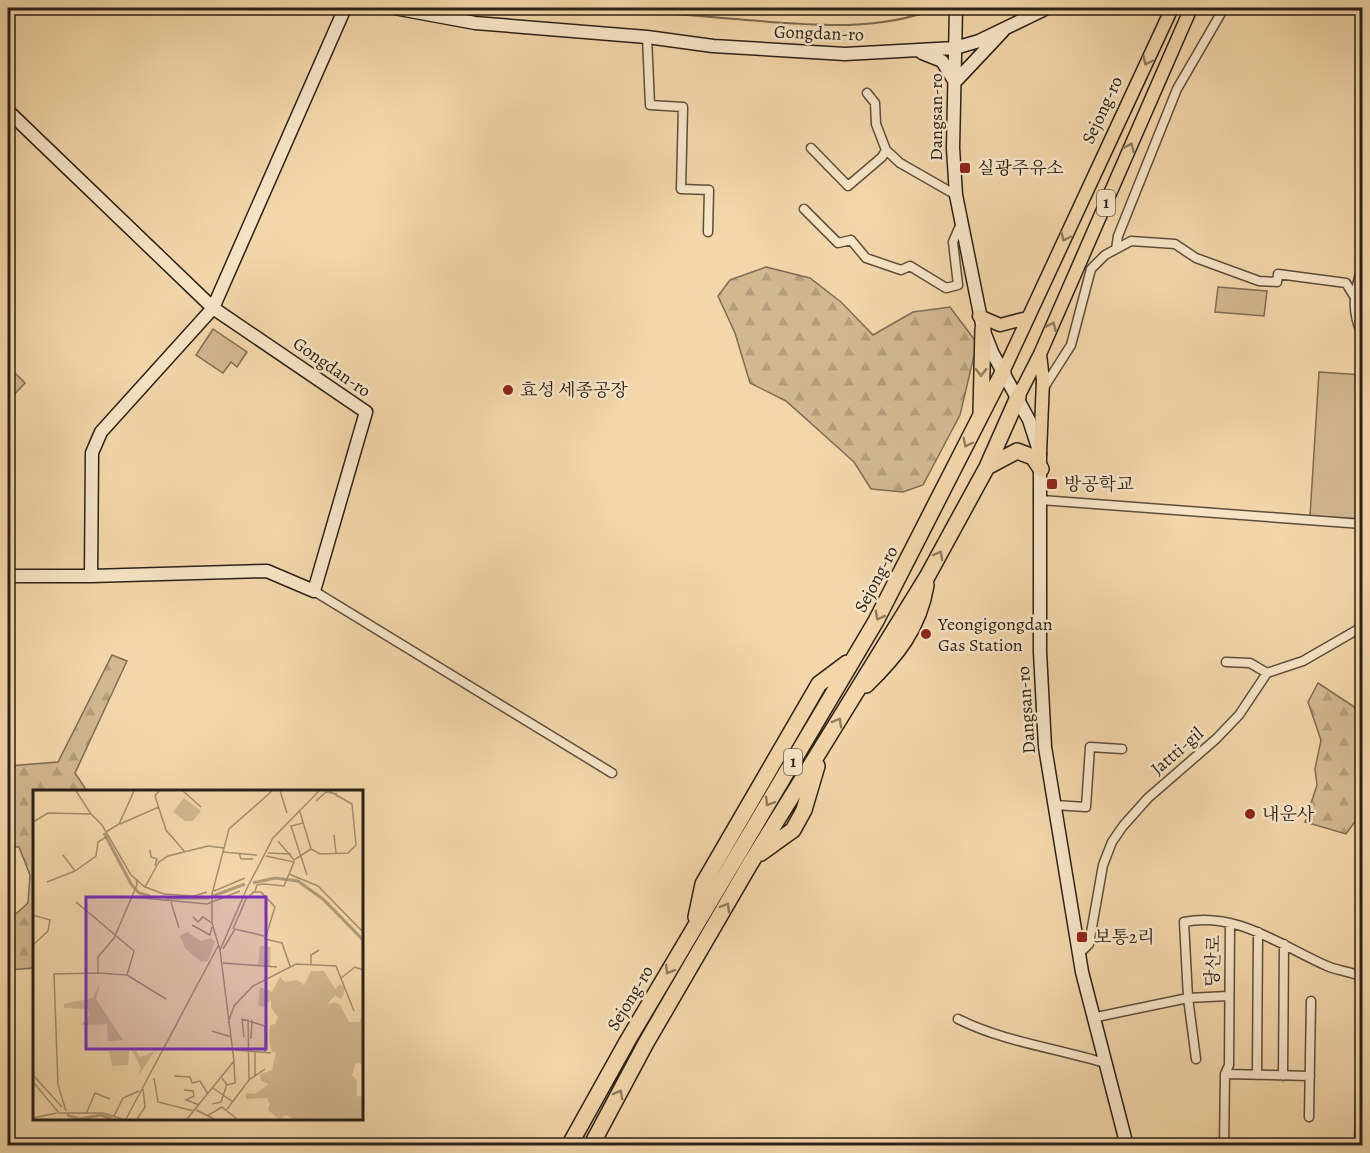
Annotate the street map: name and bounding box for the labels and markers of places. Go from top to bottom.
place label: 실광주유소 [977,156,1064,180]
marker: 실광주유소 [958,161,972,175]
place label: 효성 세종공장 [520,378,629,402]
marker: 효성 세종공장 [501,383,515,397]
place label: 방공학교 [1064,472,1134,496]
marker: 방공학교 [1045,477,1059,491]
place label: Yeongigongdan Gas Station [937,612,1053,657]
marker: Yeongigongdan Gas Station [919,627,933,641]
place label: 내운사 [1262,802,1315,826]
marker: 내운사 [1243,807,1257,821]
place label: 보통2리 [1094,925,1155,949]
marker: 보통2리 [1075,930,1089,944]

